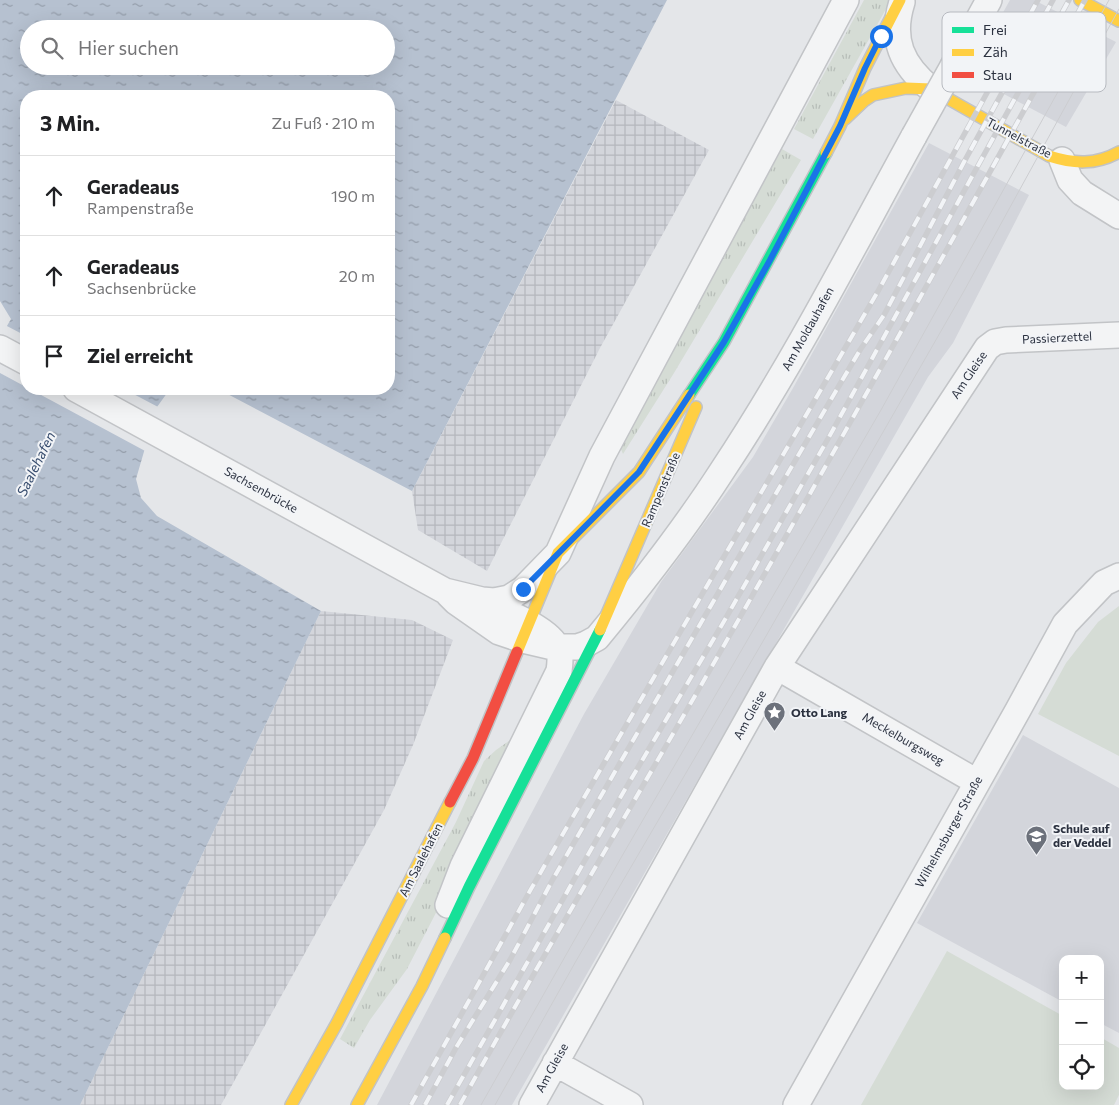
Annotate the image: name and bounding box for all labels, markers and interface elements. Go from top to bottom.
legend [942,12,1106,92]
search box [20,20,395,75]
text: Frei [983,21,1007,38]
route start [870,25,893,48]
icon: search [38,34,66,62]
text: Hier suchen [78,36,179,59]
text: Zäh [983,43,1008,60]
text: Stau [983,66,1012,83]
text: 3 Min. [40,110,100,135]
text: Zu Fuß · 210 m [272,113,375,132]
street label: Tunnelstraße [985,114,1054,160]
text: Geradeaus [87,175,179,198]
icon: ahead [40,182,68,210]
text: 190 m [331,186,375,205]
text: Rampenstraße [87,198,194,217]
text: Geradeaus [87,255,179,278]
icon: ahead [40,262,68,290]
text: 20 m [339,266,375,285]
text: Sachsenbrücke [87,278,196,297]
street label: Am Moldauhafen [778,284,836,373]
street label: Passierzettel [1022,328,1092,346]
icon: arrive [40,342,68,370]
text: Ziel erreicht [87,344,193,367]
street label: Am Gleise [947,348,989,401]
water label: Saalehafen [13,429,58,499]
street label: Rampenstraße [638,450,682,529]
street label: Sachsenbrücke [222,463,301,515]
route end [512,578,535,601]
street label: Am Gleise [730,687,768,742]
place icon: Otto Lang [763,701,787,732]
place label: Otto Lang [791,705,848,719]
street label: Meckelburgsweg [860,709,947,767]
street label: Wilhelmsburger Straße [912,773,985,890]
street label: Am Saalehafen [396,820,445,899]
place label: Schule auf der Veddel [1053,821,1111,849]
school or university icon: Schule auf der Veddel [1025,824,1049,855]
map controls [1059,955,1104,1090]
button: + [1059,955,1104,1000]
button: − [1059,1000,1104,1045]
street label: Am Gleise [532,1040,570,1095]
button: locate [1059,1045,1104,1090]

